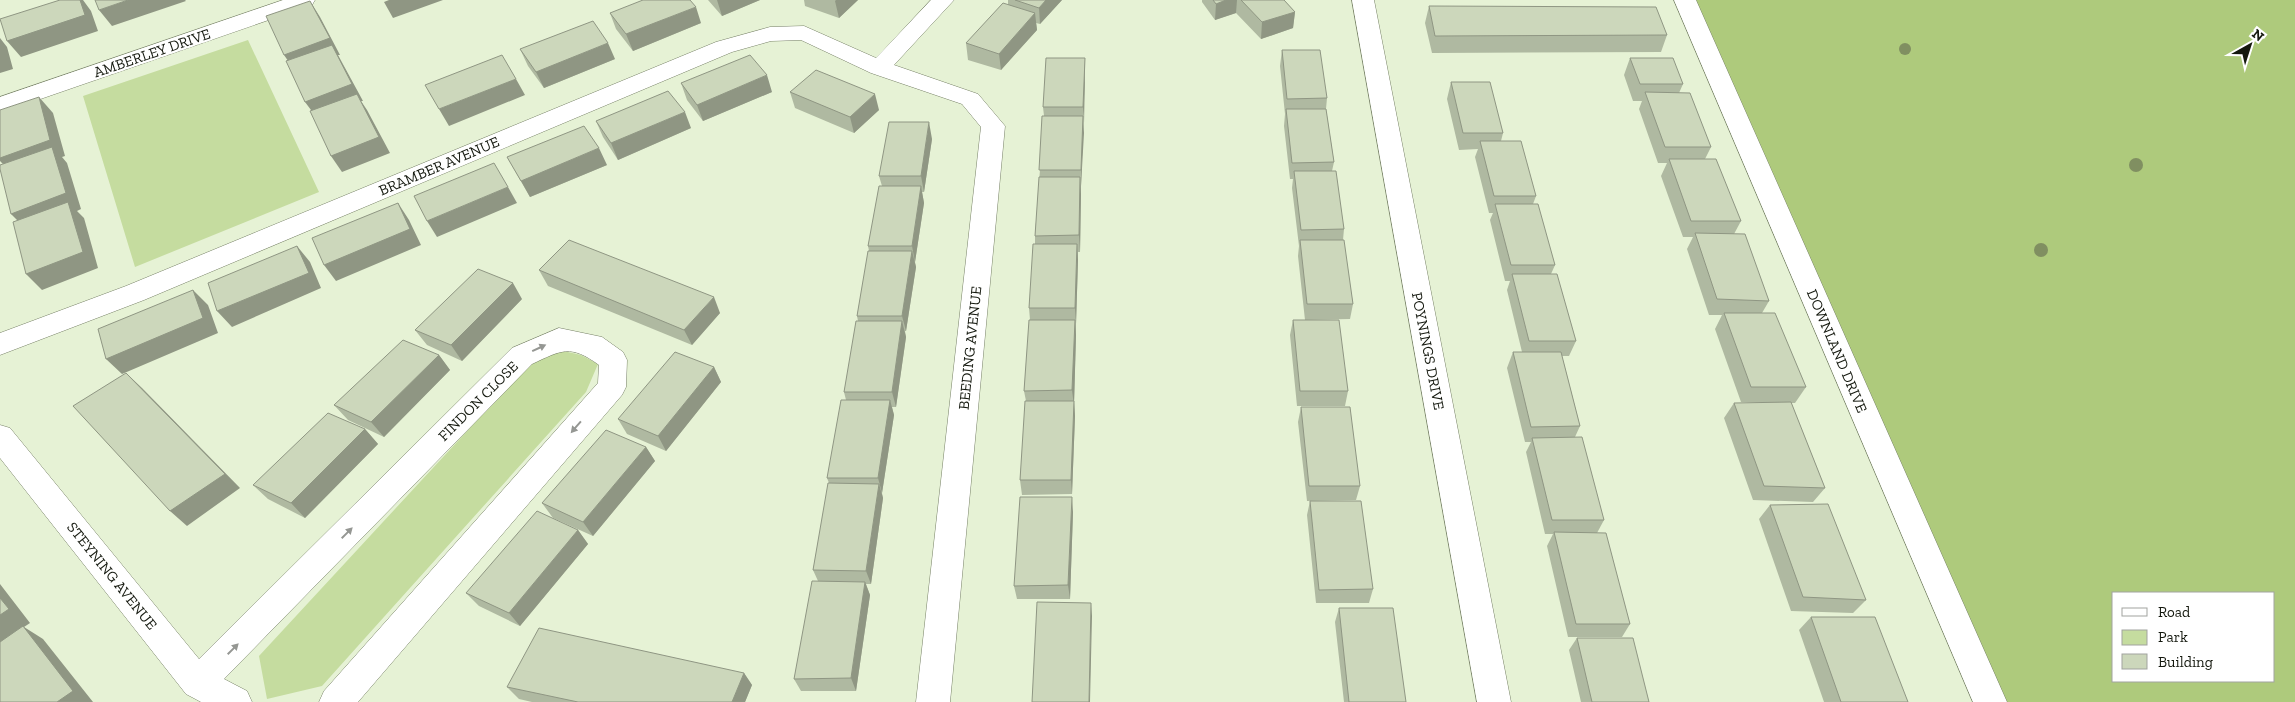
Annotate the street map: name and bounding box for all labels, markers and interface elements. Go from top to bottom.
north arrow [2225,20,2275,70]
street label: AMBERLEY DRIVE [91,25,213,81]
text: N [2248,25,2268,45]
street label: BRAMBER AVENUE [376,132,502,200]
street label: BEEDING AVENUE [955,285,985,411]
street label: DOWNLAND DRIVE [1803,287,1871,416]
street label: POYNINGS DRIVE [1408,290,1448,412]
one-way arrow [532,344,546,352]
street label: FINDON CLOSE [434,357,522,445]
one-way arrow [571,421,582,434]
street label: STEYNING AVENUE [63,519,161,634]
one-way arrow [341,528,353,540]
legend [2112,592,2275,682]
text: Road [2158,603,2191,621]
text: Park [2158,628,2188,646]
one-way arrow [226,643,238,655]
text: Building [2158,653,2213,671]

